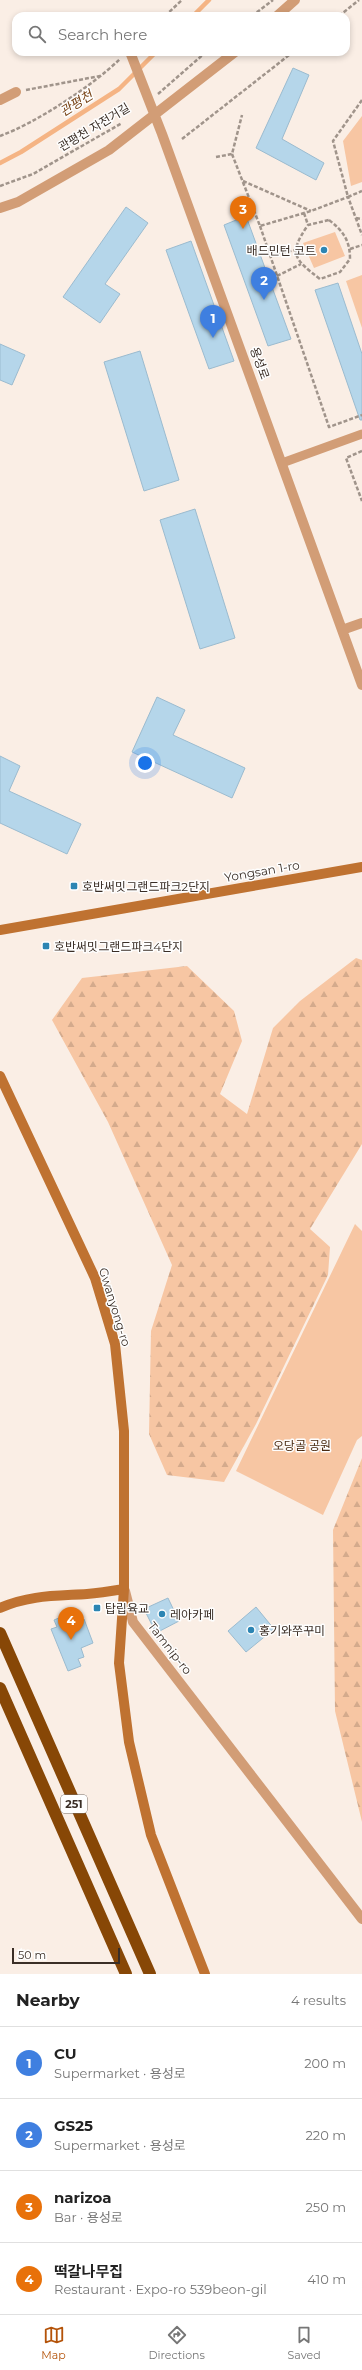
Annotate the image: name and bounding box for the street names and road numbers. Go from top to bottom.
street label: 관평천 자전거길 [56,100,132,154]
street label: 용성로 [247,345,273,381]
street label: Yongsan 1-ro [223,857,301,885]
street label: Gwanyong-ro [96,1266,134,1348]
street label: Tamnip-ro [145,1619,195,1677]
road number: 251 [61,1795,87,1813]

